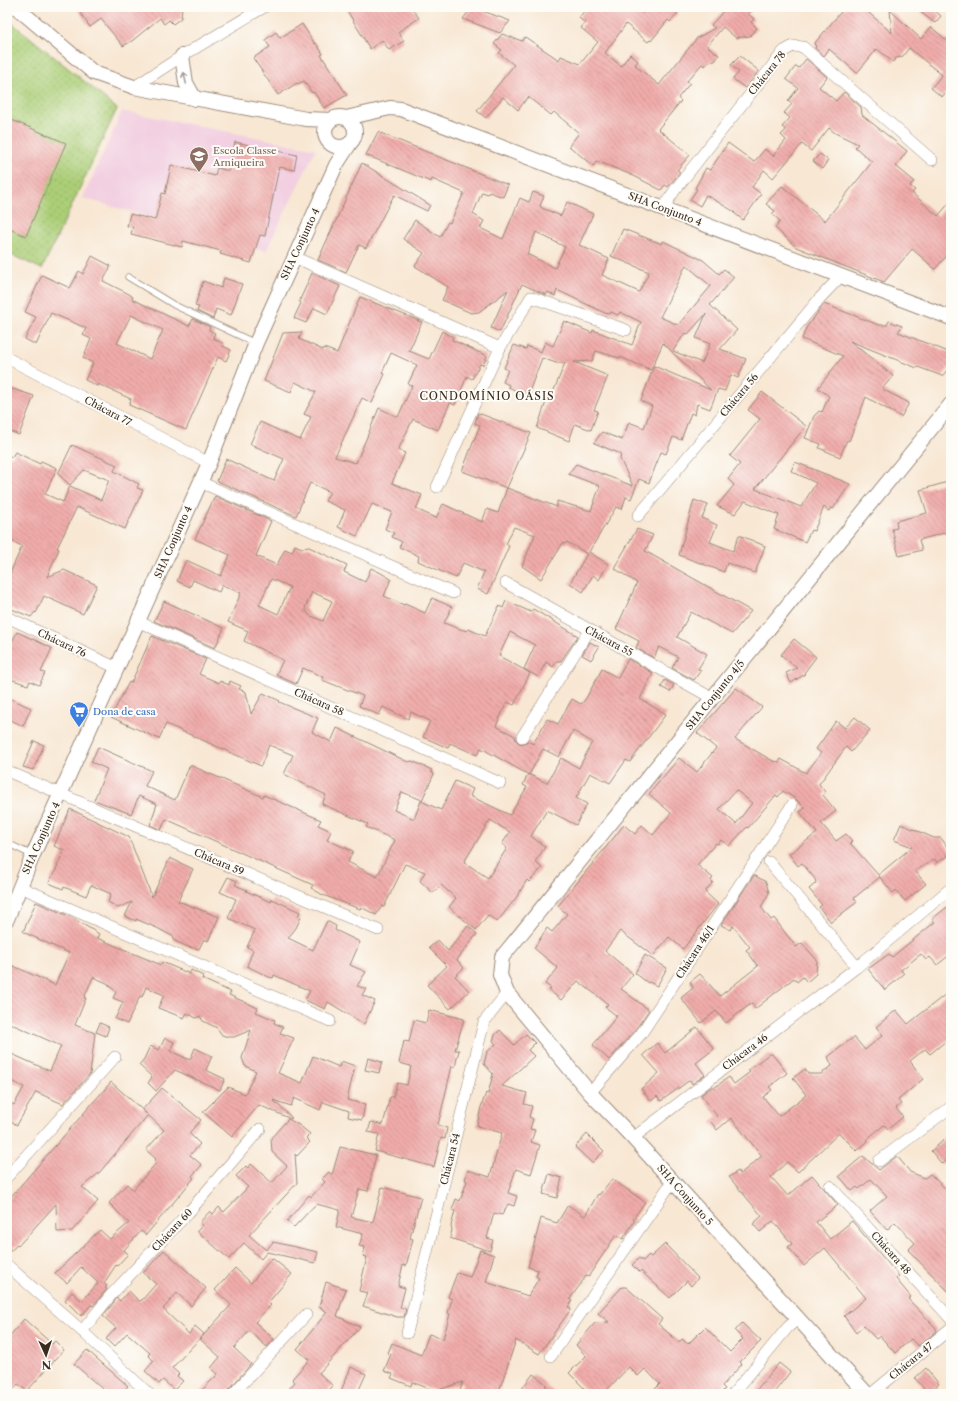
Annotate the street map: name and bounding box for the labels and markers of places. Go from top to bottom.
place label: Escola Classe Arniqueira [212,144,277,169]
school or university icon: Escola Classe Arniqueira [188,145,210,173]
supermarket icon: Dona de casa [68,700,90,728]
place label: Dona de casa [93,705,157,718]

